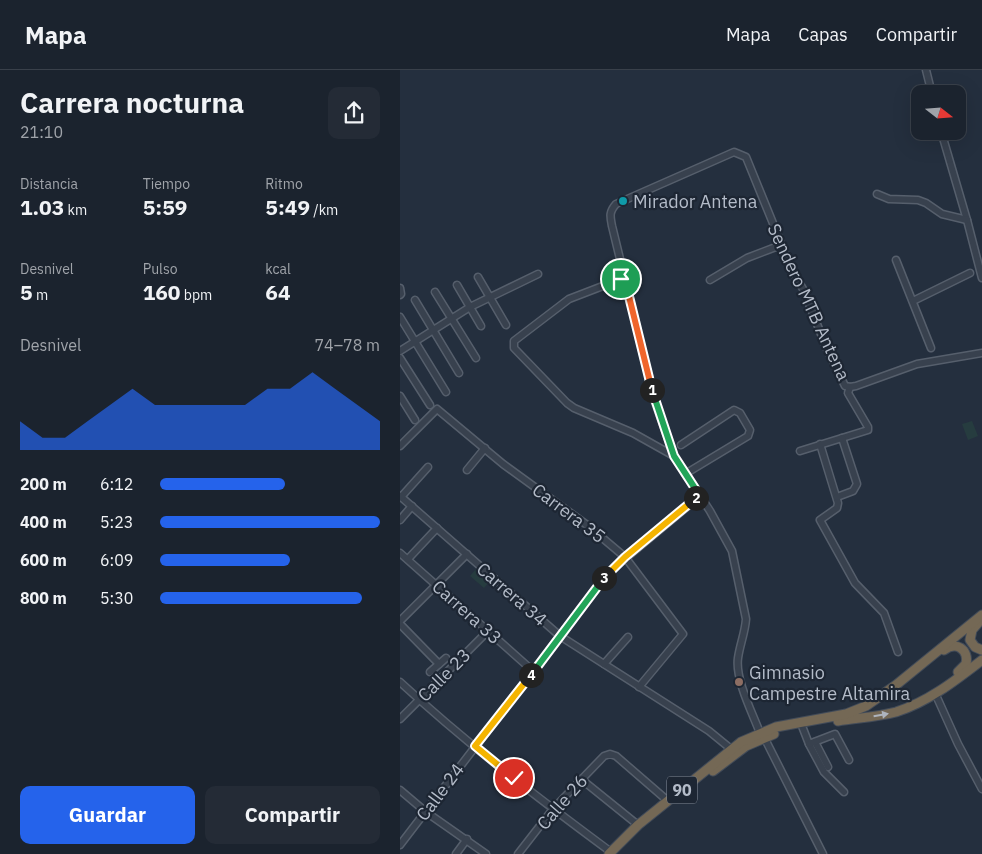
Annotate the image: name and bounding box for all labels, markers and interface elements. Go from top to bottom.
text: Mapa [25,19,87,51]
text: Mapa [726,23,770,46]
text: Capas [798,23,848,46]
text: Compartir [876,23,957,46]
text: Carrera nocturna [20,84,244,121]
north arrow [911,85,966,140]
map controls [911,85,966,140]
button: share [328,87,380,139]
text: 21:10 [20,122,63,142]
text: Distancia [20,175,78,193]
text: Tiempo [143,175,190,193]
text: Ritmo [265,175,303,193]
place label: Mirador Antena [633,190,758,213]
text: 1.03 [20,193,64,221]
text: 5:59 [143,193,187,221]
text: 5:49 [265,193,310,221]
marker: Mirador Antena [617,195,629,207]
text: km [64,201,87,219]
text: /km [310,201,338,219]
street label: Sendero MTB Antena [763,220,856,384]
pin [600,258,642,300]
text: Desnivel [20,260,74,278]
text: Pulso [143,260,178,278]
text: kcal [265,260,291,278]
icon: arrive [607,265,635,293]
text: 5 [20,278,33,306]
text: 160 [143,278,180,306]
text: 64 [265,278,291,306]
text: m [33,286,48,304]
text: bpm [180,286,212,304]
text: Desnivel [20,335,81,355]
text: 74–78 m [314,335,380,355]
pin: 1 [640,378,664,402]
text: 1 [648,381,657,399]
text: 200 m [20,474,67,494]
text: 6:12 [100,474,133,494]
street label: Carrera 35 [528,478,610,548]
pin: 2 [684,486,708,510]
text: 2 [692,489,701,507]
text: 400 m [20,512,67,532]
text: 5:23 [100,512,133,532]
text: 600 m [20,550,67,570]
text: 6:09 [100,550,133,570]
street label: Carrera 34 [472,557,552,631]
pin: 3 [592,566,616,590]
text: 3 [600,569,609,587]
street label: Carrera 33 [427,575,507,649]
text: 800 m [20,588,67,608]
text: 5:30 [100,588,133,608]
street label: Calle 23 [412,643,476,707]
place label: Gimnasio Campestre Altamira [749,661,910,705]
pin: 4 [518,662,544,688]
text: 4 [527,666,536,684]
marker: Gimnasio Campestre Altamira [733,676,745,688]
one-way arrow [873,711,888,719]
pin [493,757,535,799]
street label: Calle 24 [411,758,469,825]
icon: check [500,764,528,792]
street label: Calle 26 [532,769,592,835]
road number: 90 [667,776,697,804]
button: Guardar [20,786,195,844]
button: Compartir [205,786,380,844]

